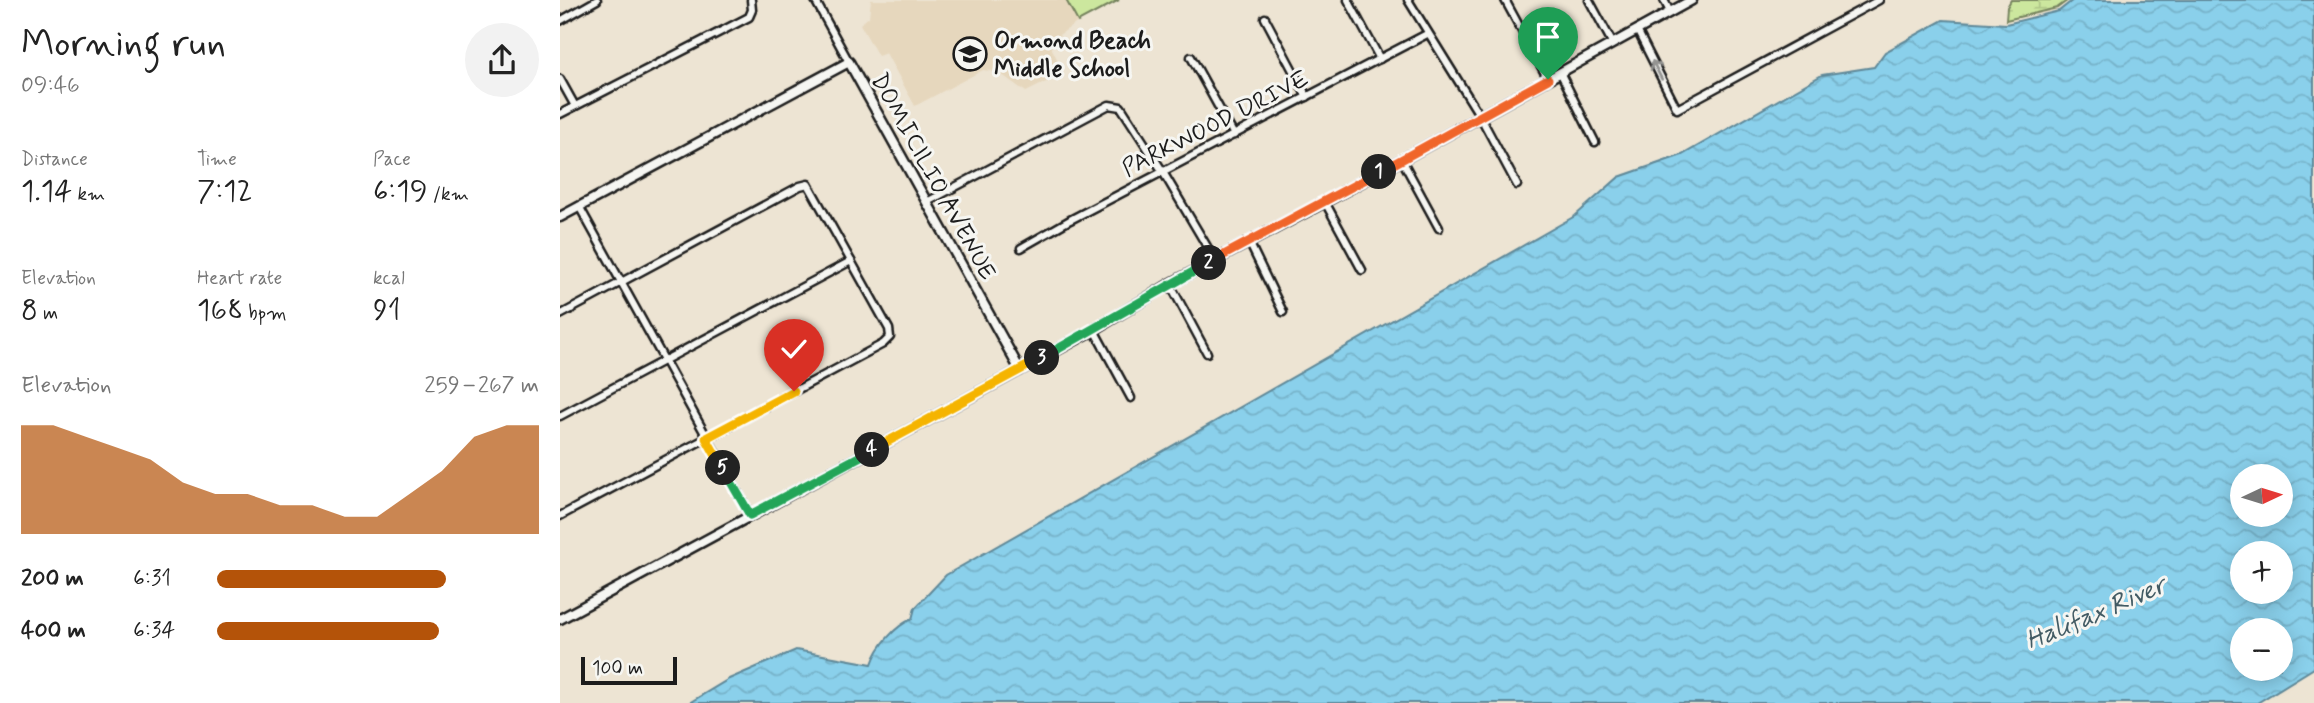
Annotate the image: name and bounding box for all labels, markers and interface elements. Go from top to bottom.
pin [1518,7,1578,79]
icon: arrive [1529,18,1567,56]
text: Morning run [21,20,226,69]
button: share [465,23,539,97]
place label: Ormond Beach Middle School [994,26,1151,85]
school or university icon: Ormond Beach Middle School [951,35,989,73]
one-way arrow [1650,60,1664,80]
street label: PARKWOOD DRIVE [1117,64,1314,185]
street label: DOMICILIO AVENUE [863,68,1003,286]
text: 09:46 [21,71,80,101]
text: Distance [21,147,88,172]
text: Time [197,147,237,172]
text: Pace [373,147,411,172]
pin: 1 [1362,154,1396,190]
text: 1 [1374,159,1383,184]
text: 1.14 [21,172,72,211]
text: 7:12 [197,172,252,211]
text: 6:19 [373,172,428,211]
text: km [72,182,105,207]
text: /km [428,182,469,207]
pin: 2 [1192,246,1226,280]
text: 2 [1204,250,1213,275]
text: Elevation [21,266,96,291]
text: Heart rate [197,266,282,291]
text: kcal [373,266,405,291]
text: 8 [21,291,38,330]
text: 168 [197,291,243,330]
text: 91 [373,291,401,330]
text: m [38,301,58,326]
text: bpm [243,301,287,326]
pin [764,319,824,391]
icon: check [775,330,813,368]
pin: 3 [1024,340,1060,376]
text: 3 [1037,345,1046,370]
text: Elevation [21,371,112,401]
text: 259–267 m [424,371,539,401]
pin: 4 [854,433,890,468]
text: 4 [866,437,877,462]
pin: 5 [706,450,740,486]
text: 5 [717,455,728,480]
north arrow [2230,464,2292,527]
map controls [2230,464,2293,681]
button: + [2230,541,2293,604]
text: 200 m [21,564,84,594]
text: 6:31 [133,564,171,594]
water label: Halifax River [2021,568,2174,659]
text: 400 m [21,616,86,646]
text: 6:34 [133,616,175,646]
button: − [2230,618,2293,681]
scale bar [581,654,677,686]
text: 100 m [592,656,643,681]

